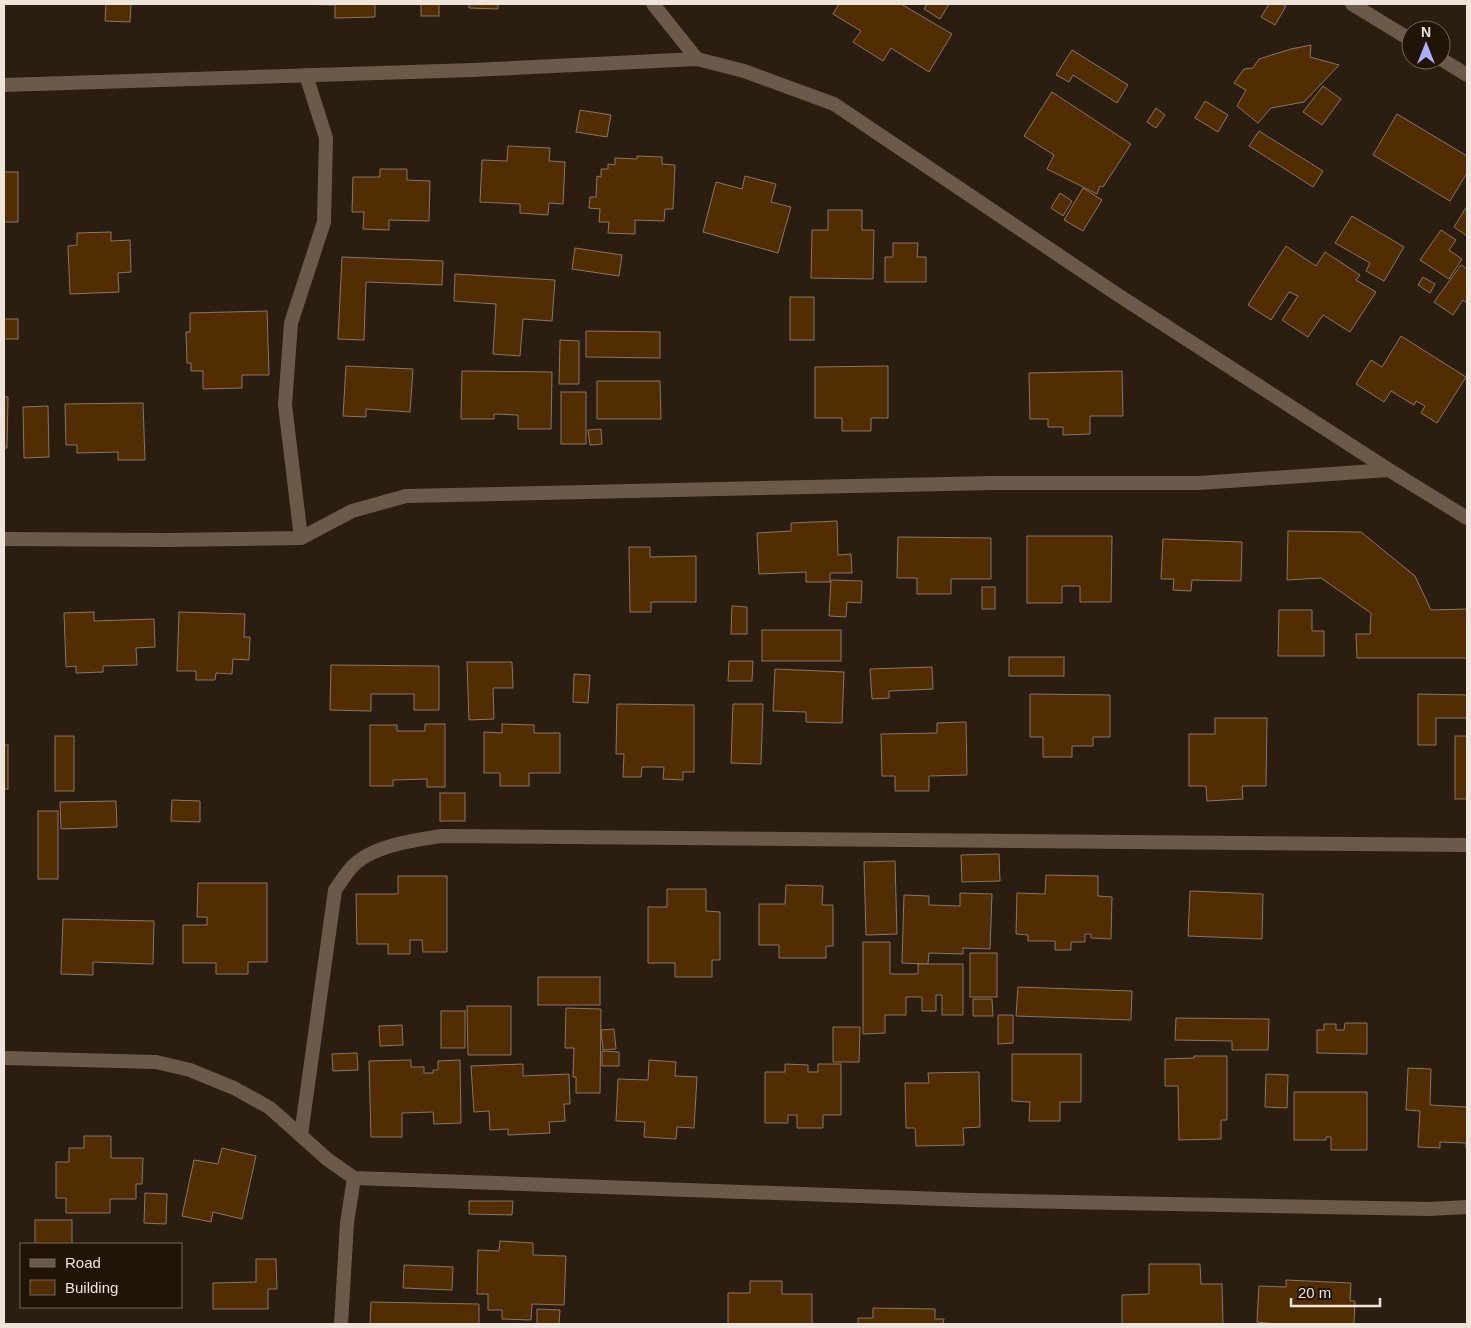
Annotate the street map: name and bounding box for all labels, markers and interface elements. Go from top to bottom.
north arrow [1401,20,1451,70]
text: N [1421,24,1431,40]
legend [20,1243,182,1308]
text: Road [65,1254,101,1271]
scale bar [1291,1276,1380,1308]
text: Building [65,1279,118,1296]
text: 20 m [1298,1284,1331,1301]

